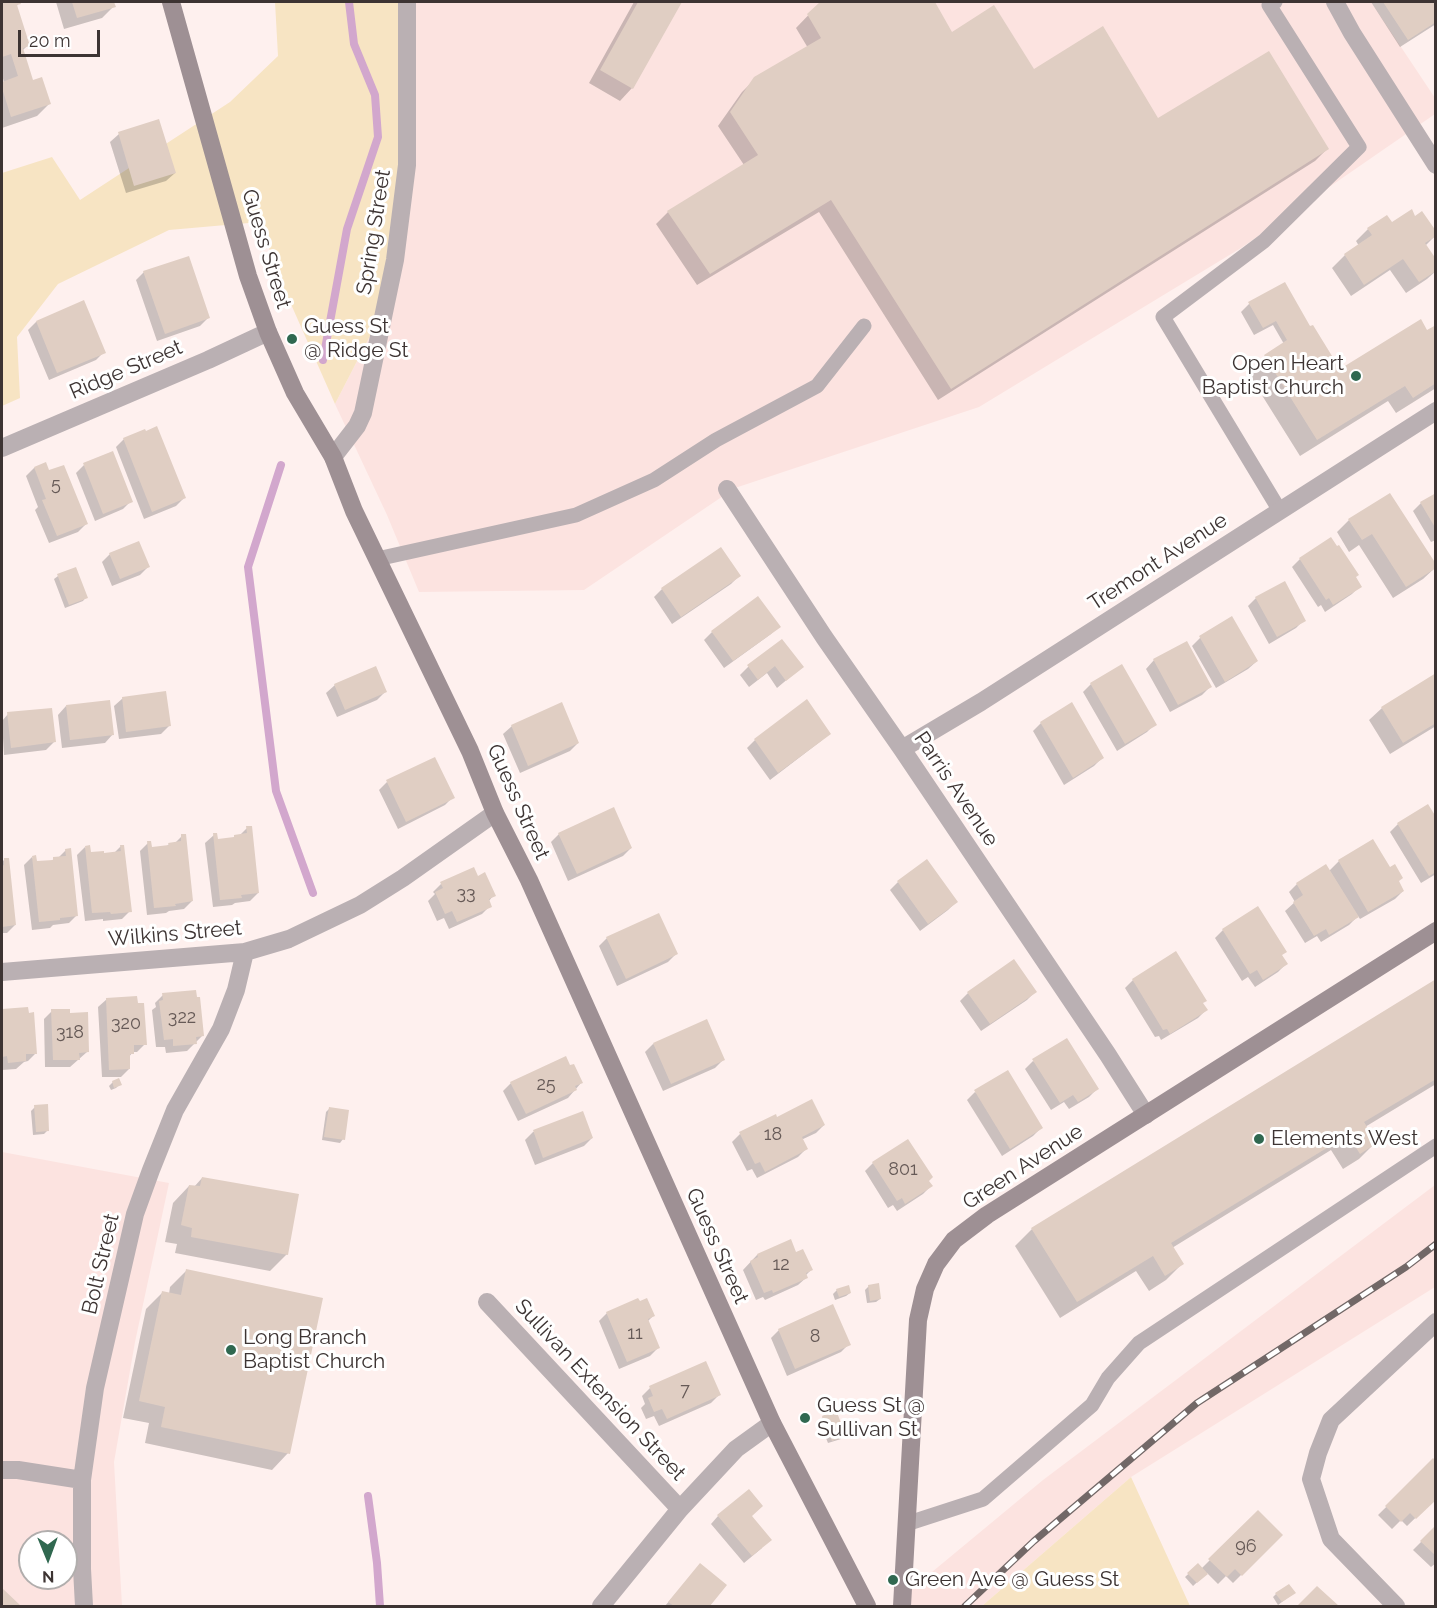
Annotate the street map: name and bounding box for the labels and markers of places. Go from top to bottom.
place label: Guess St @ Ridge St [304,314,408,364]
marker: Guess St @ Ridge St [285,332,299,346]
place label: Open Heart Baptist Church [1202,351,1344,401]
marker: Open Heart Baptist Church [1349,369,1363,383]
place label: Elements West [1271,1126,1418,1152]
marker: Elements West [1252,1132,1266,1146]
place label: Long Branch Baptist Church [243,1325,385,1375]
marker: Long Branch Baptist Church [224,1343,238,1357]
place label: Guess St @ Sullivan St [817,1393,925,1443]
marker: Guess St @ Sullivan St [798,1411,812,1425]
place label: Green Ave @ Guess St [905,1567,1119,1593]
marker: Green Ave @ Guess St [886,1573,900,1587]

